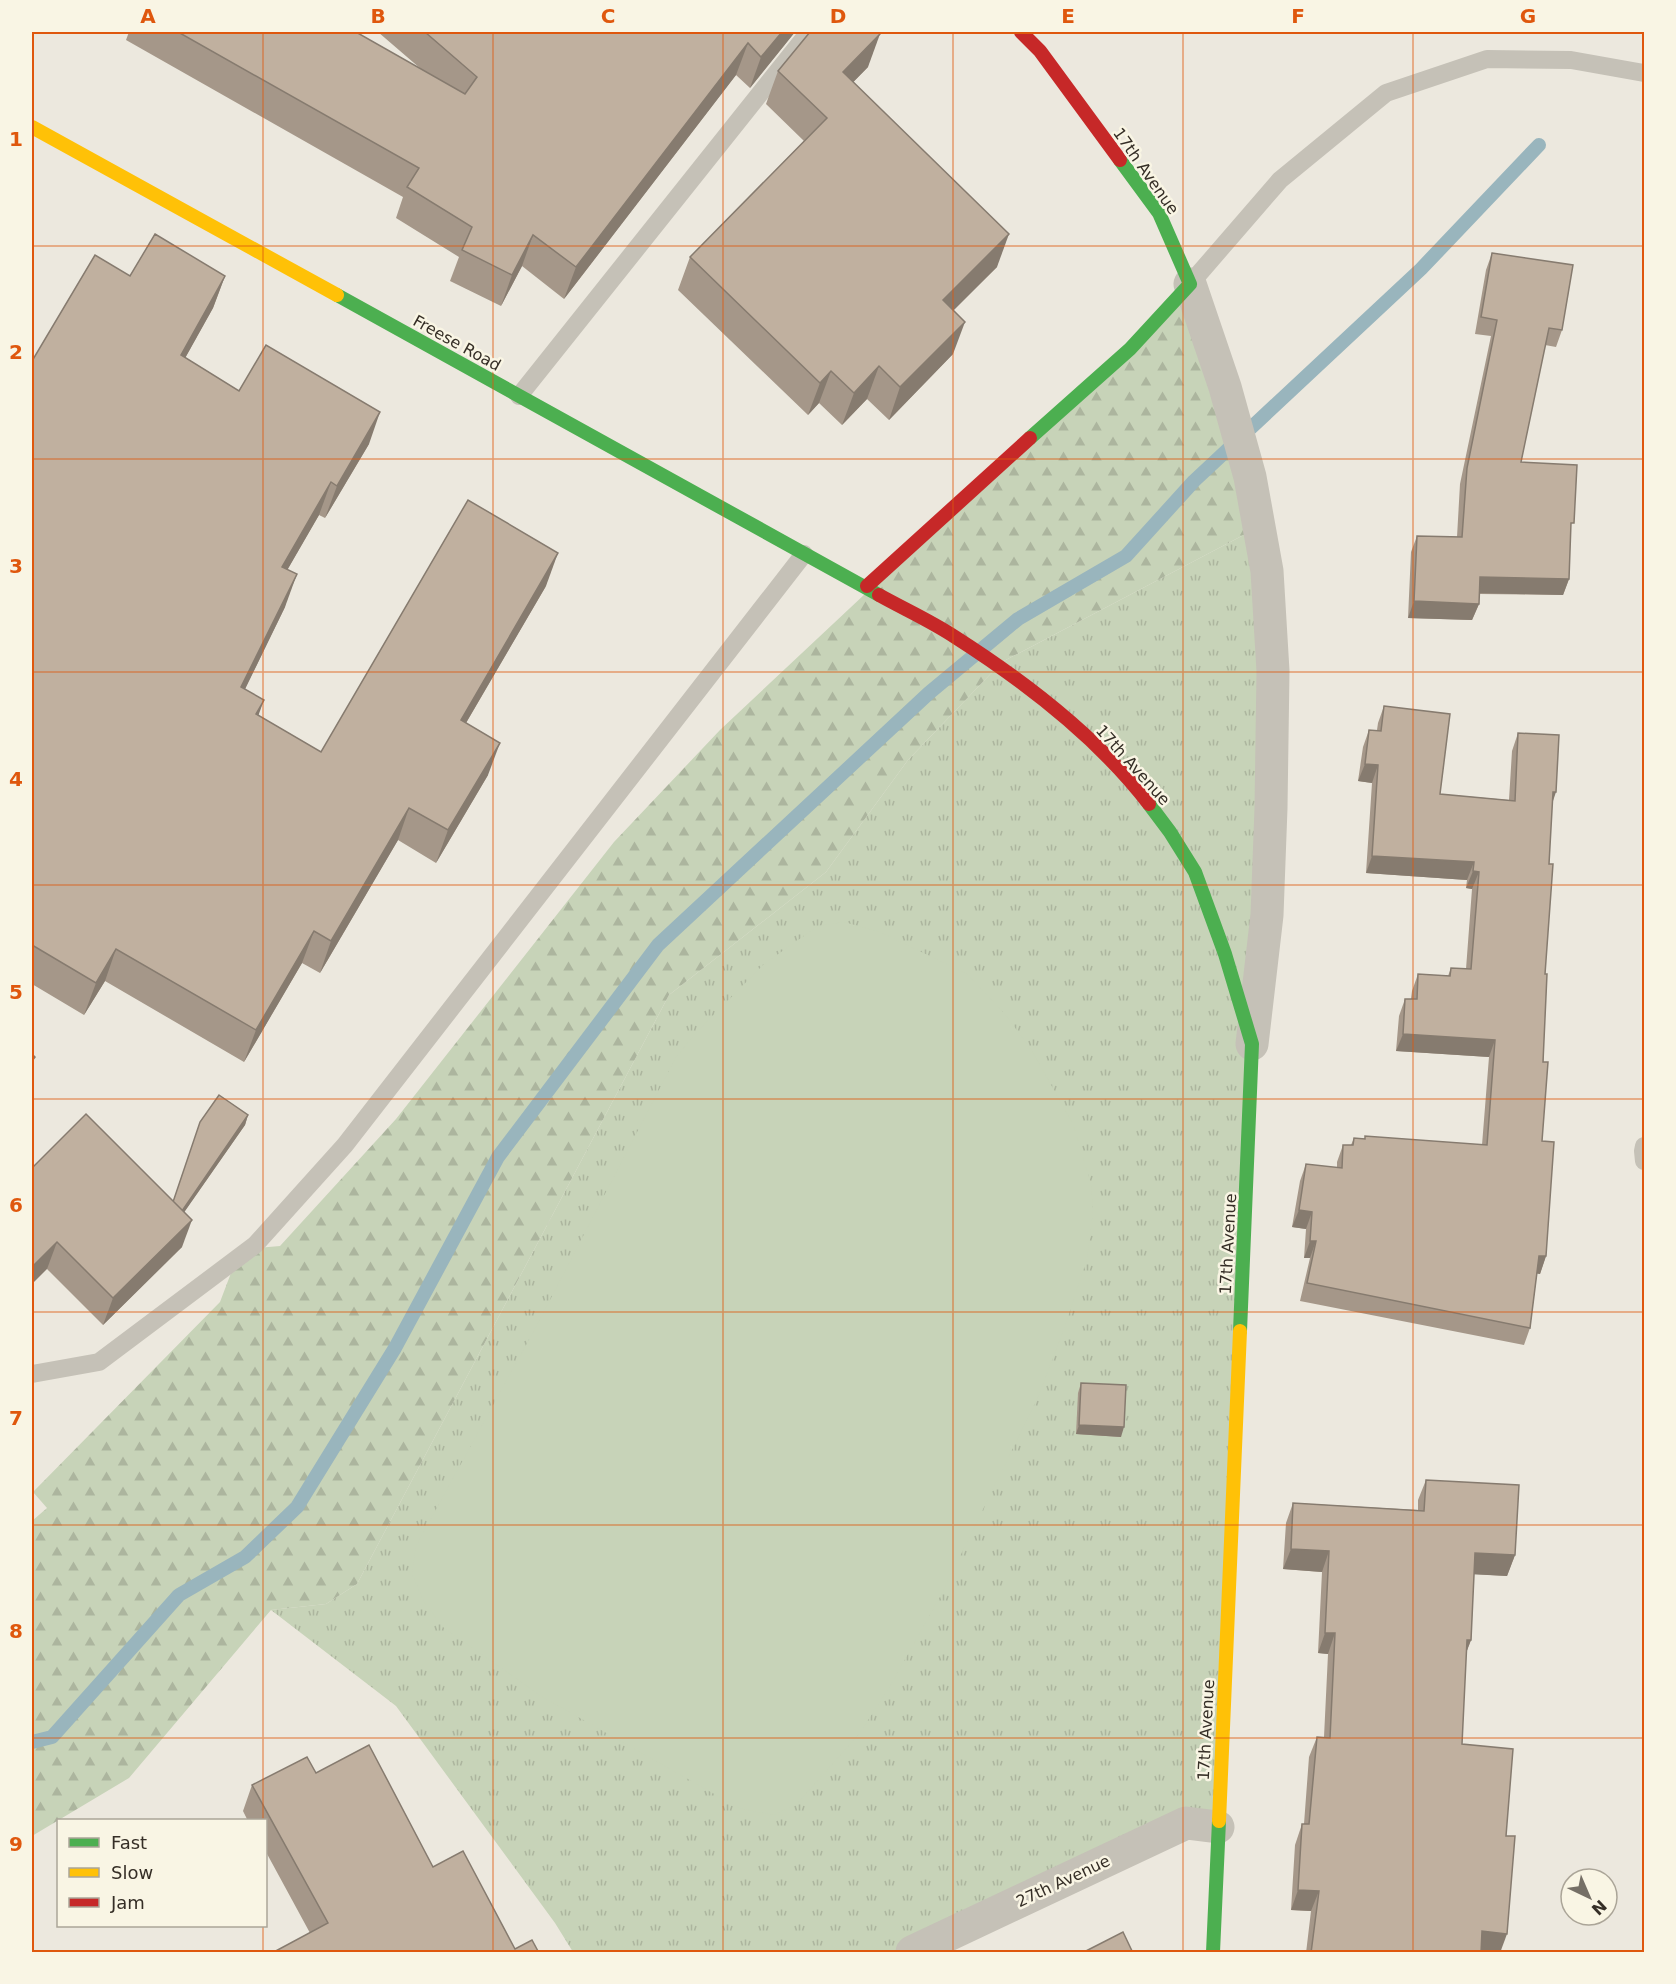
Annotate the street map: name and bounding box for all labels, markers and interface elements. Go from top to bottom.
text: A [140,4,156,28]
text: B [370,4,386,28]
text: C [601,4,615,28]
text: D [830,4,846,28]
text: E [1061,4,1075,28]
text: F [1291,4,1305,28]
text: G [1520,4,1536,28]
street label: 17th Avenue [1109,124,1183,218]
text: 1 [9,127,23,151]
street label: Freese Road [410,311,504,375]
text: 2 [9,340,23,364]
text: 3 [9,554,23,578]
street label: 17th Avenue [1092,721,1174,809]
text: 4 [9,767,23,791]
text: 5 [9,980,23,1004]
text: 6 [9,1193,23,1217]
street label: 17th Avenue [1216,1193,1240,1295]
text: 7 [9,1406,23,1430]
text: 8 [9,1619,23,1643]
street label: 17th Avenue [1194,1679,1218,1781]
legend [57,1819,267,1927]
text: 9 [9,1832,23,1856]
text: Fast [111,1832,147,1853]
street label: 27th Avenue [1013,1851,1113,1911]
text: Slow [111,1862,153,1883]
north arrow [1559,1867,1619,1927]
text: Jam [110,1892,145,1913]
text: N [1588,1896,1610,1919]

